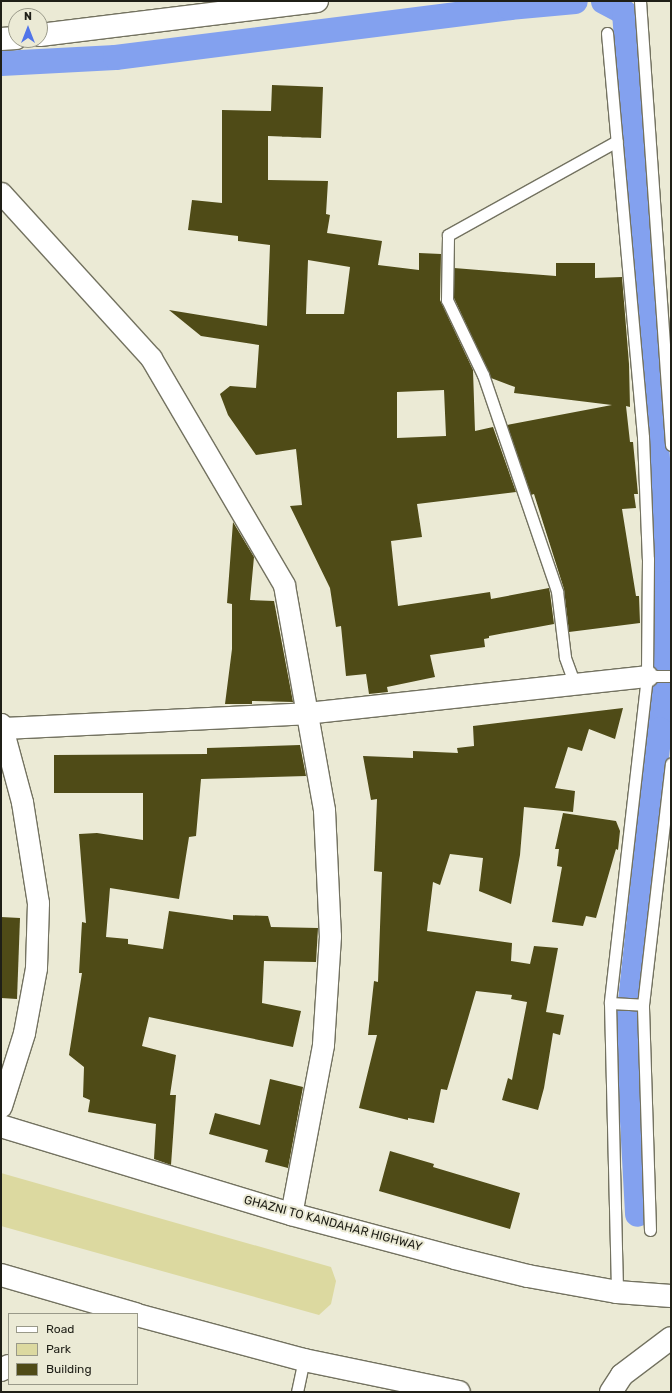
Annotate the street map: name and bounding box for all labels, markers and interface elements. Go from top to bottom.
north arrow [8,8,48,48]
text: N [24,10,32,23]
street label: GHAZNI TO KANDAHAR HIGHWAY [242,1193,424,1255]
legend [8,1313,138,1385]
text: Road [46,1322,74,1336]
text: Park [46,1342,71,1356]
text: Building [46,1362,92,1376]

